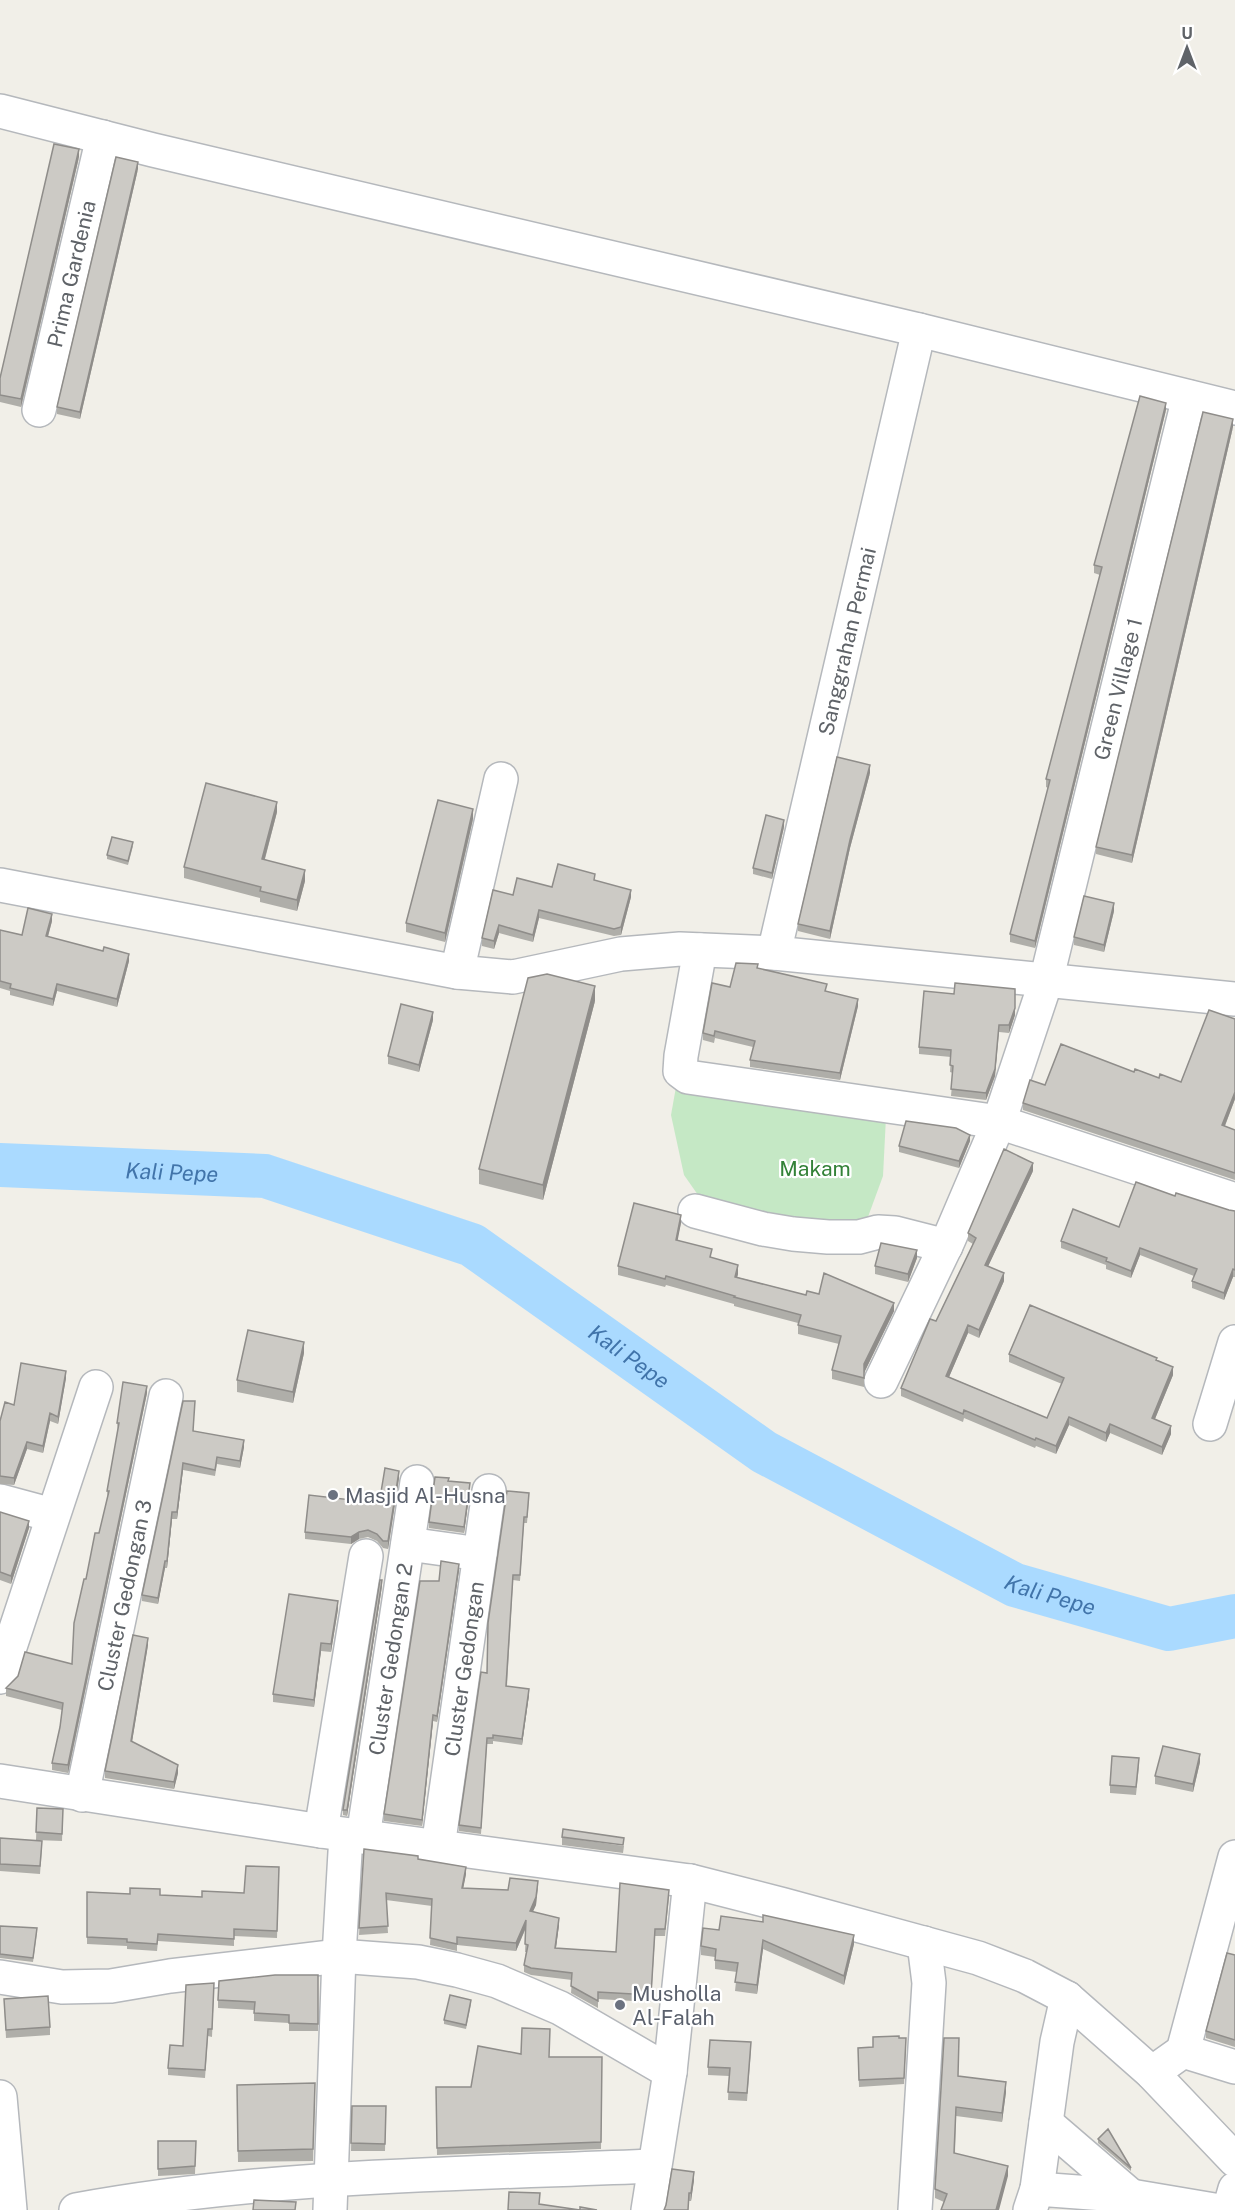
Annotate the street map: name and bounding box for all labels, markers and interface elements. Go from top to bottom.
north arrow [1157,18,1217,78]
text: U [1181,24,1193,43]
street label: Prima Gardenia [42,198,100,350]
street label: Sanggrahan Permai [813,545,881,738]
street label: Green Village 1 [1088,615,1147,763]
park label: Makam [779,1156,851,1181]
water label: Kali Pepe [125,1157,219,1187]
water label: Kali Pepe [584,1319,675,1394]
place label: Masjid Al-Husna [345,1483,506,1508]
marker: Masjid Al-Husna [326,1488,340,1502]
street label: Cluster Gedongan 3 [92,1497,156,1693]
street label: Cluster Gedongan 2 [363,1561,417,1757]
water label: Kali Pepe [1000,1569,1099,1620]
street label: Cluster Gedongan [439,1580,488,1758]
place label: Musholla Al-Falah [632,1981,721,2030]
marker: Musholla Al-Falah [613,1998,627,2012]

